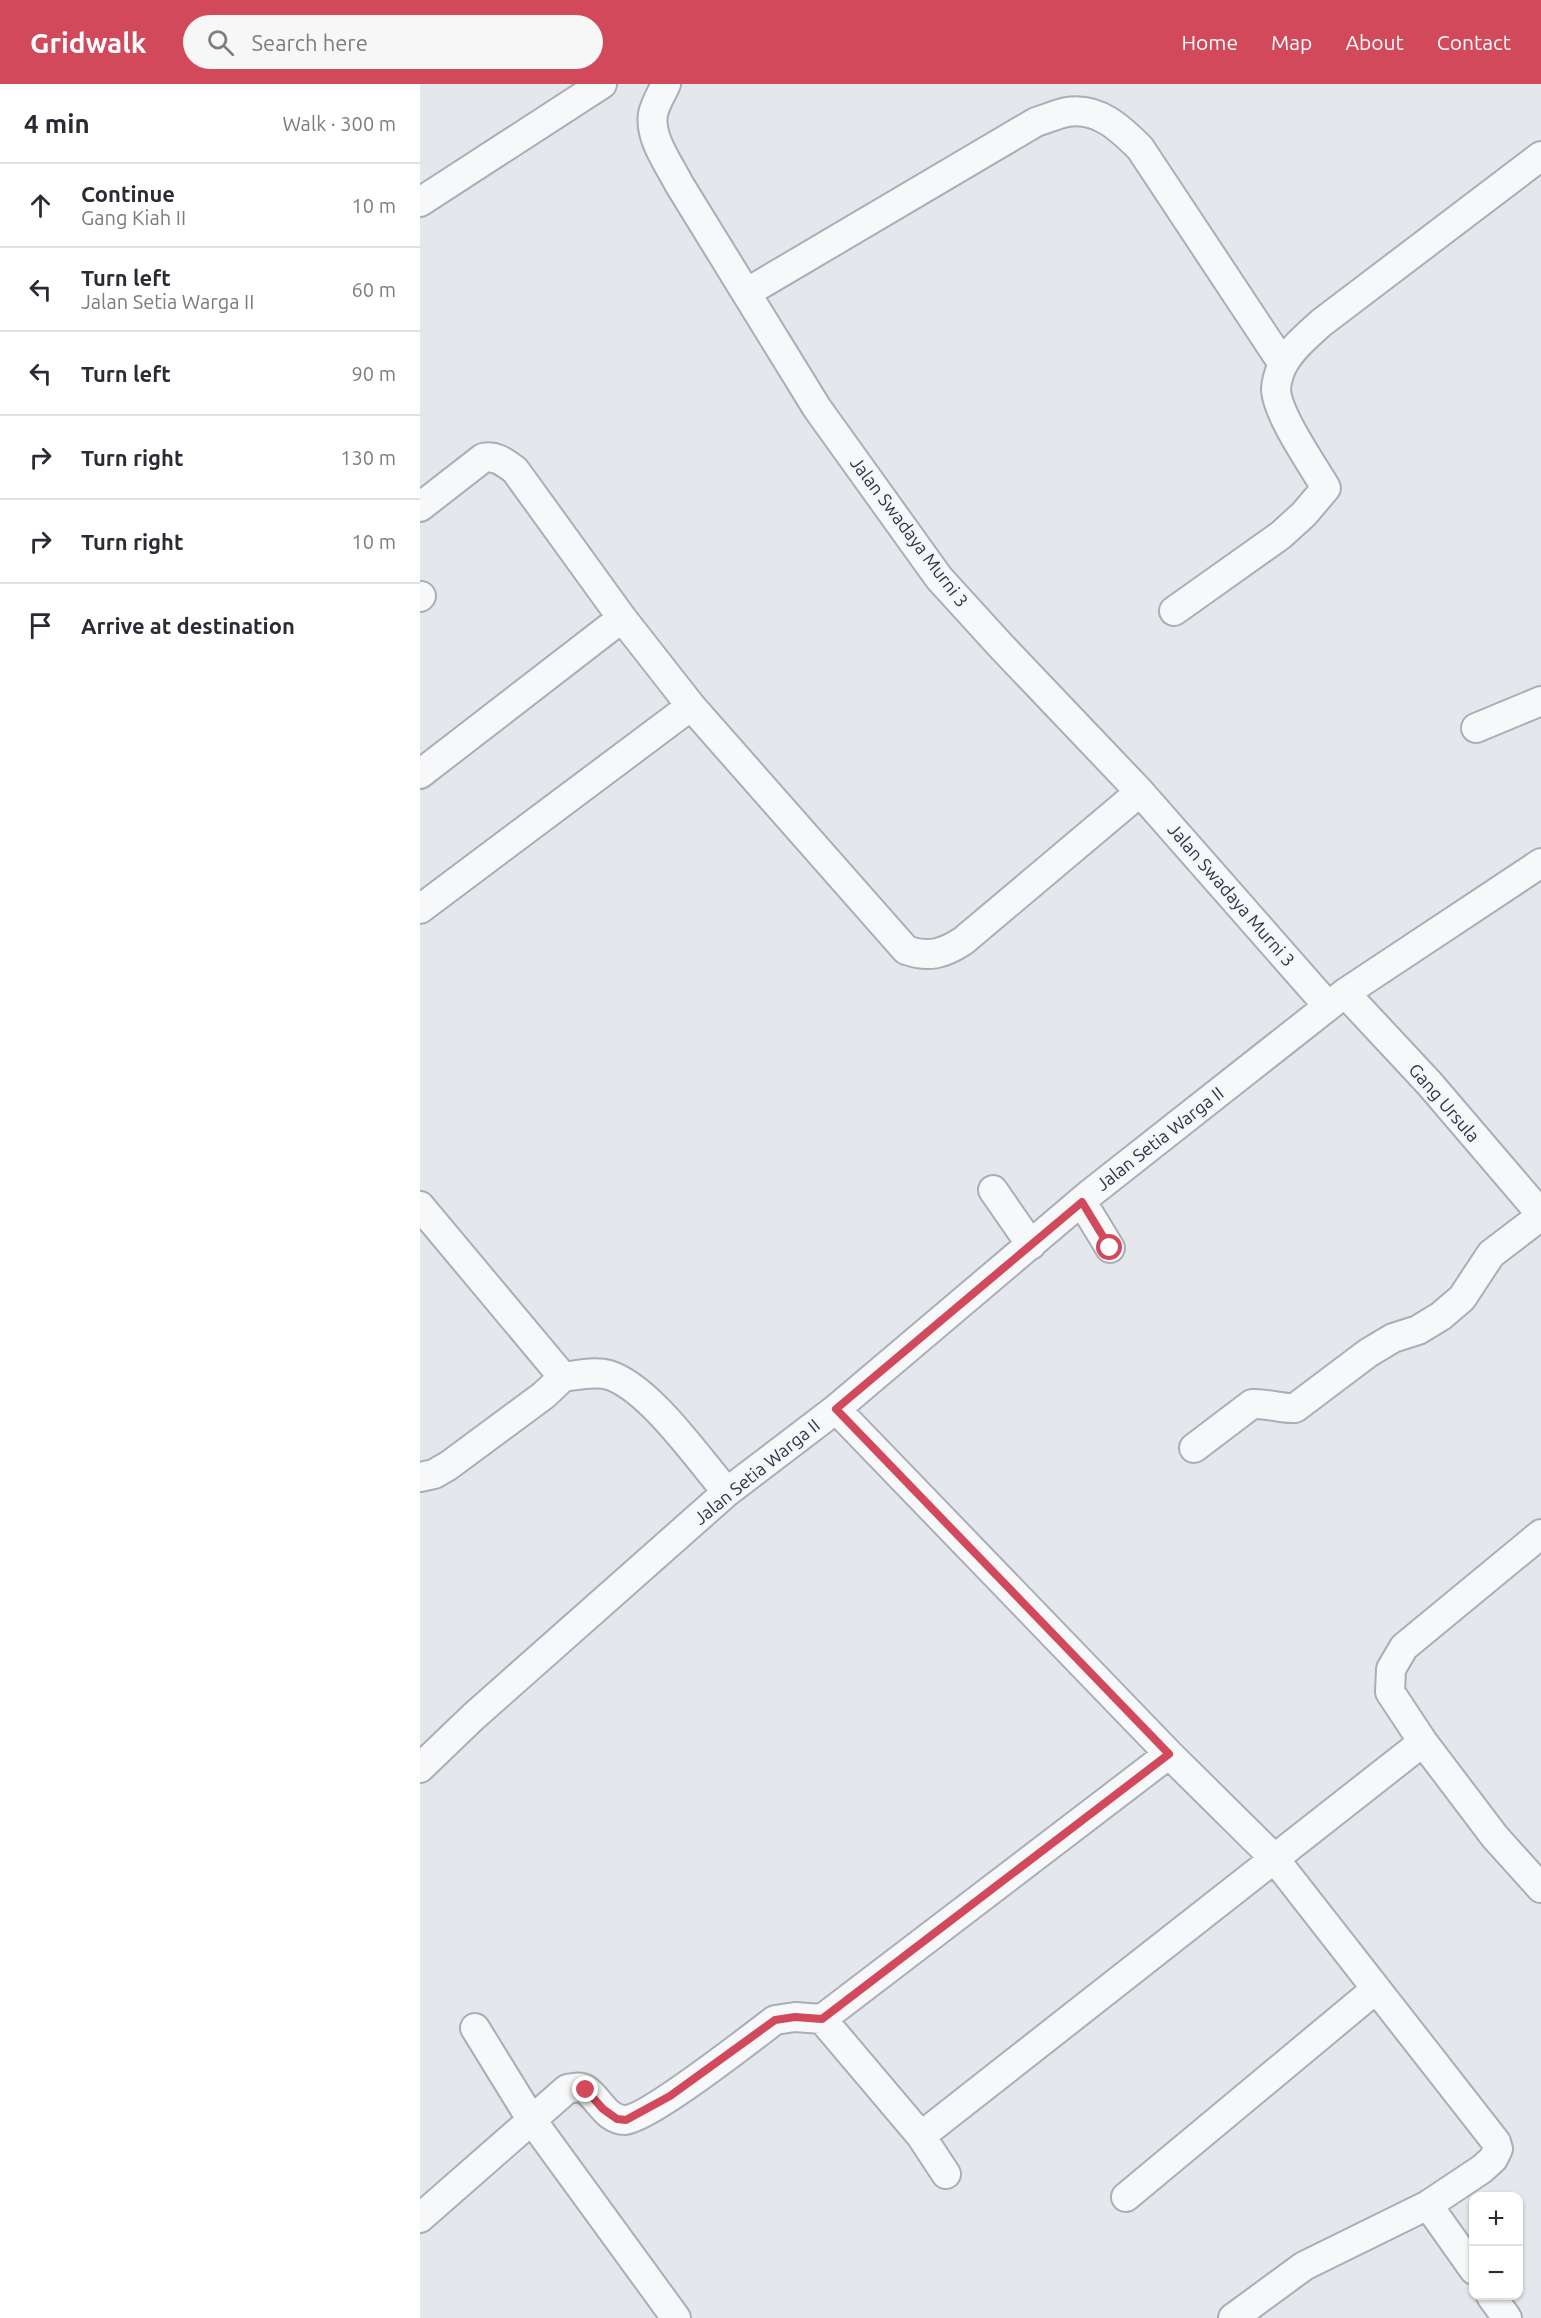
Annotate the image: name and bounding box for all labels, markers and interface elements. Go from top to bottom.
search box [183,15,603,69]
icon: search [204,26,237,59]
text: Gridwalk [30,27,147,58]
text: Search here [252,30,368,55]
text: Home [1181,30,1238,54]
text: Map [1271,30,1312,54]
text: About [1345,30,1404,54]
text: Contact [1437,30,1511,54]
text: 4 min [24,109,90,138]
text: Walk · 300 m [283,112,396,135]
text: Continue [81,181,175,206]
icon: ahead [24,189,57,222]
text: 10 m [352,194,396,217]
text: Gang Kiah II [81,206,186,229]
text: Turn left [81,265,171,290]
icon: left [24,273,57,306]
text: 60 m [352,278,396,301]
text: Jalan Setia Warga II [81,290,254,313]
icon: left [24,357,57,390]
text: Turn left [81,361,171,386]
text: 90 m [352,362,396,385]
icon: right [24,441,57,474]
text: Turn right [81,445,183,470]
text: 130 m [340,446,396,469]
street label: Jalan Swadaya Murni 3 [847,452,973,610]
icon: right [24,525,57,558]
text: Turn right [81,529,183,554]
text: 10 m [352,530,396,553]
icon: arrive [24,609,57,642]
text: Arrive at destination [81,613,295,638]
street label: Jalan Swadaya Murni 3 [1164,819,1299,970]
street label: Gang Ursula [1405,1059,1484,1146]
street label: Jalan Setia Warga II [1092,1082,1227,1194]
route start [1096,1234,1122,1260]
street label: Jalan Setia Warga II [689,1414,823,1528]
route end [572,2076,598,2102]
map controls [1469,2192,1523,2300]
button: + [1469,2192,1523,2246]
button: − [1469,2246,1523,2300]

